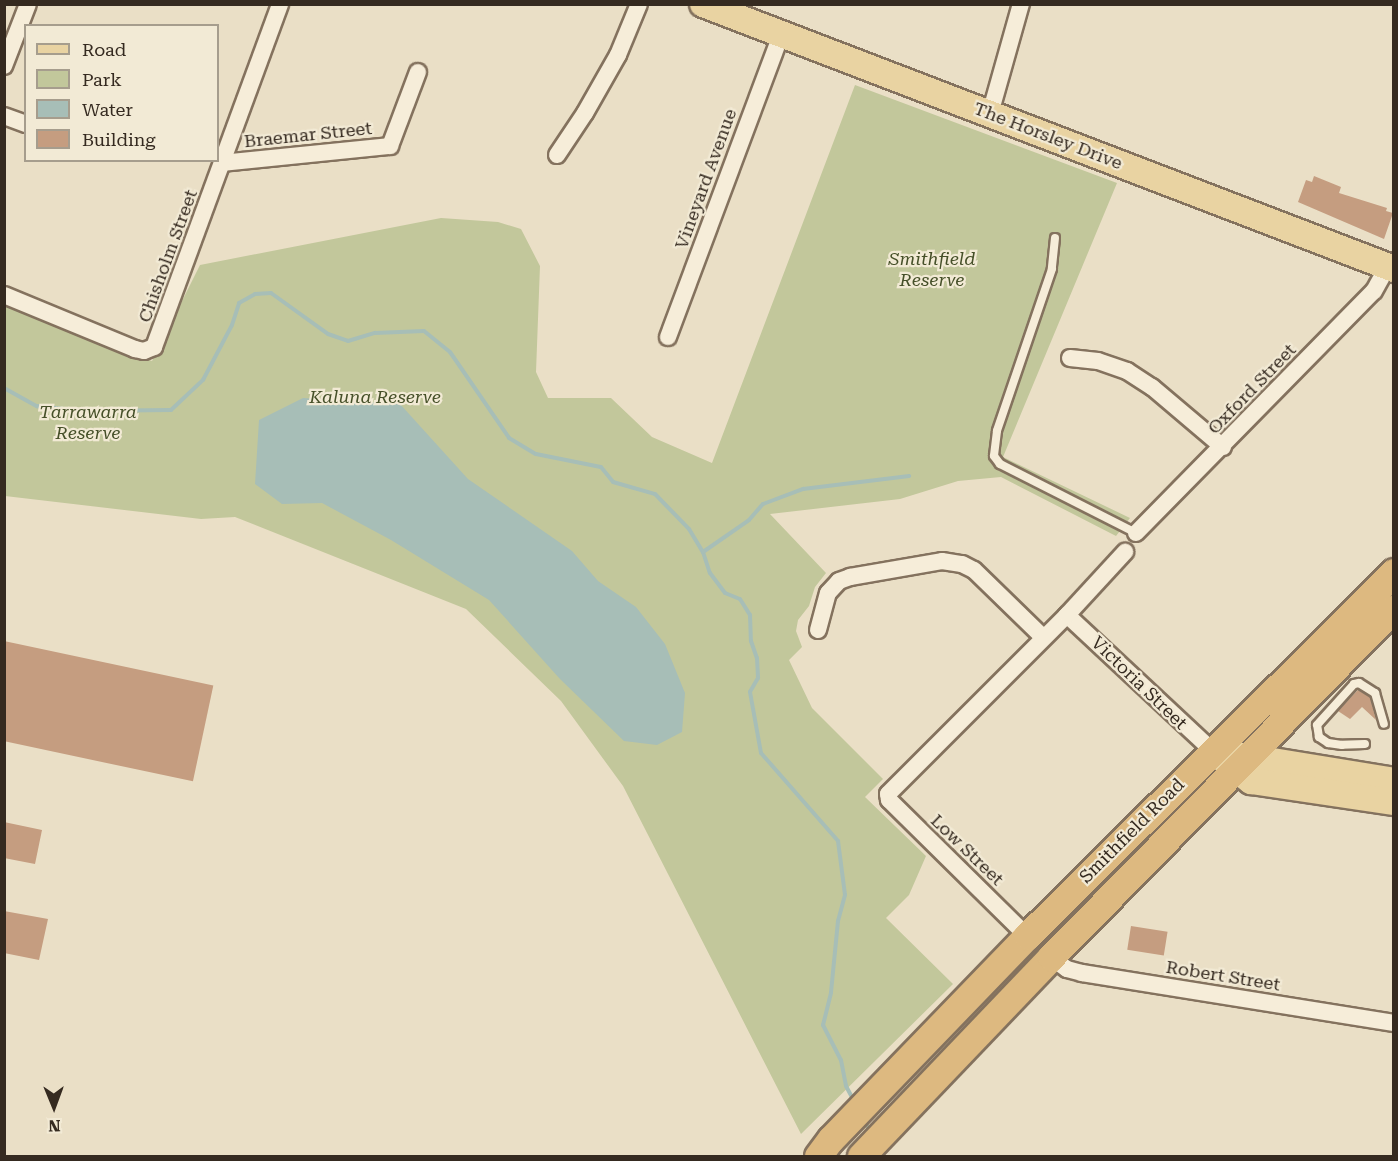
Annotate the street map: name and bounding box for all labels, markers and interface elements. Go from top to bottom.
legend [24,24,219,162]
text: Road [82,39,126,60]
text: Park [82,69,122,90]
street label: The Horsley Drive [971,98,1125,174]
text: Water [82,99,133,120]
street label: Vineyard Avenue [671,106,741,252]
street label: Braemar Street [243,118,373,152]
text: Building [82,129,156,150]
street label: Chisholm Street [134,187,202,325]
park label: Smithfield Reserve [889,249,975,292]
street label: Oxford Street [1203,339,1301,439]
park label: Kaluna Reserve [309,386,441,408]
park label: Tarrawarra Reserve [39,402,137,444]
street label: Victoria Street [1087,632,1191,734]
street label: Smithfield Road [1075,774,1189,888]
street label: Low Street [926,810,1008,890]
street label: Robert Street [1164,956,1282,996]
north arrow [24,1077,84,1137]
text: N [48,1116,61,1135]

